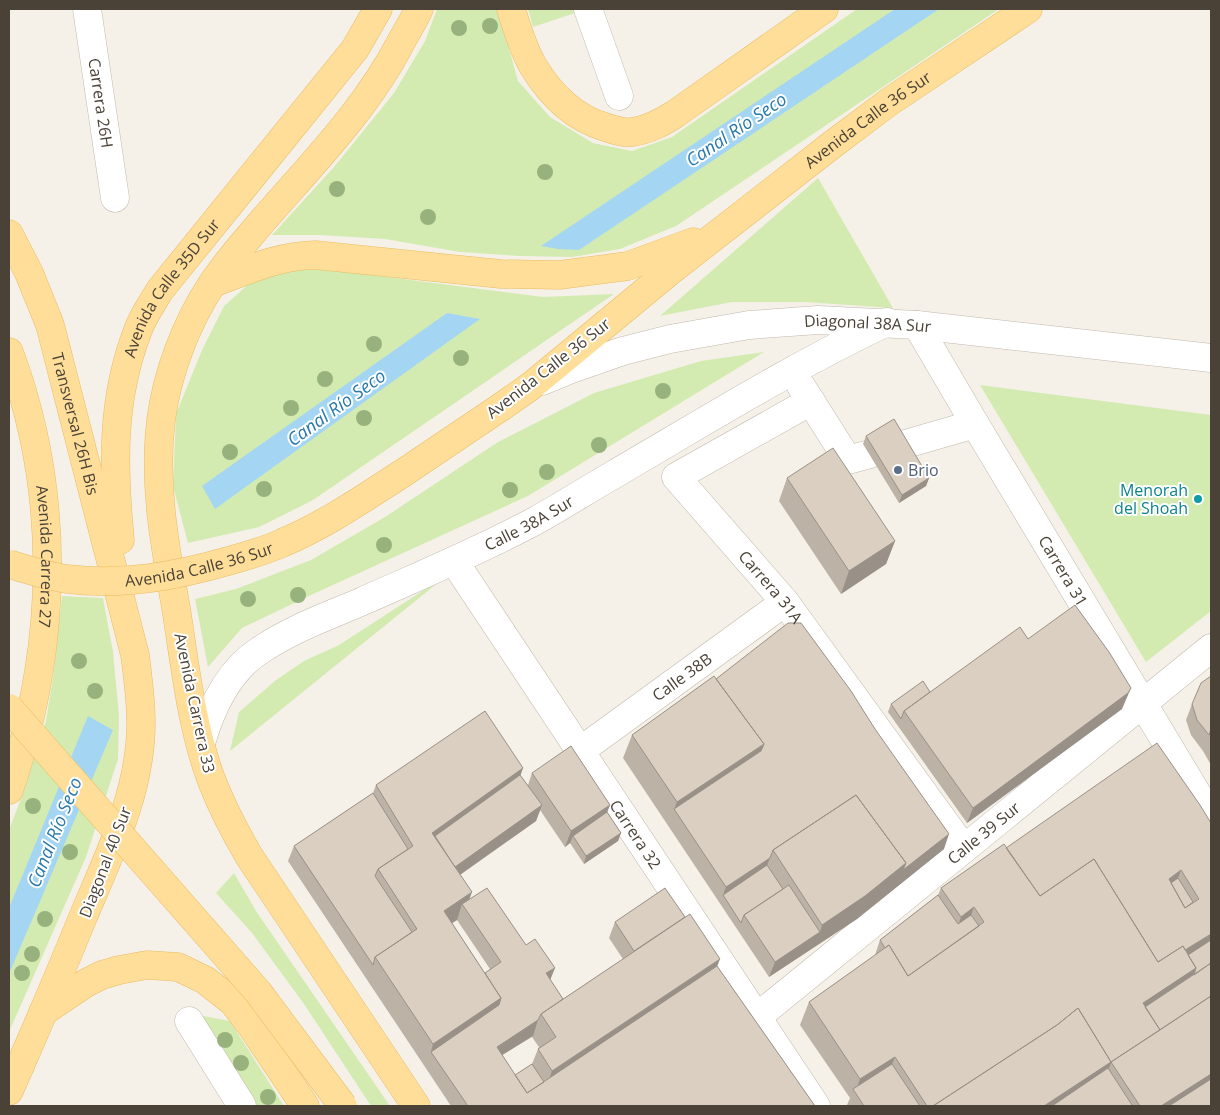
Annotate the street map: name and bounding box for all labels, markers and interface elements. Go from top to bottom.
street label: Carrera 26H [83,56,118,149]
street label: Avenida Calle 36 Sur [800,66,936,173]
water label: Canal Río Seco [681,86,791,172]
street label: Avenida Calle 35D Sur [118,213,225,360]
street label: Diagonal 38A Sur [803,309,933,338]
street label: Avenida Calle 36 Sur [482,312,615,423]
street label: Transversal 26H Bis [47,350,104,497]
water label: Canal Río Seco [282,363,390,451]
place label: Brio [908,459,939,481]
marker: Brio [892,464,904,476]
place label: Menorah del Shoah [1114,479,1188,519]
street label: Avenida Carrera 27 [31,484,58,629]
street label: Calle 38A Sur [481,490,578,556]
marker: Menorah del Shoah [1192,493,1204,505]
street label: Carrera 31 [1033,531,1093,610]
street label: Avenida Calle 36 Sur [124,537,277,592]
street label: Carrera 31A [734,546,808,628]
street label: Avenida Carrera 33 [169,631,221,775]
street label: Calle 38B [648,648,716,706]
water label: Canal Río Seco [21,773,87,891]
street label: Carrera 32 [604,795,666,873]
street label: Calle 39 Sur [943,796,1025,869]
street label: Diagonal 40 Sur [74,803,136,921]

